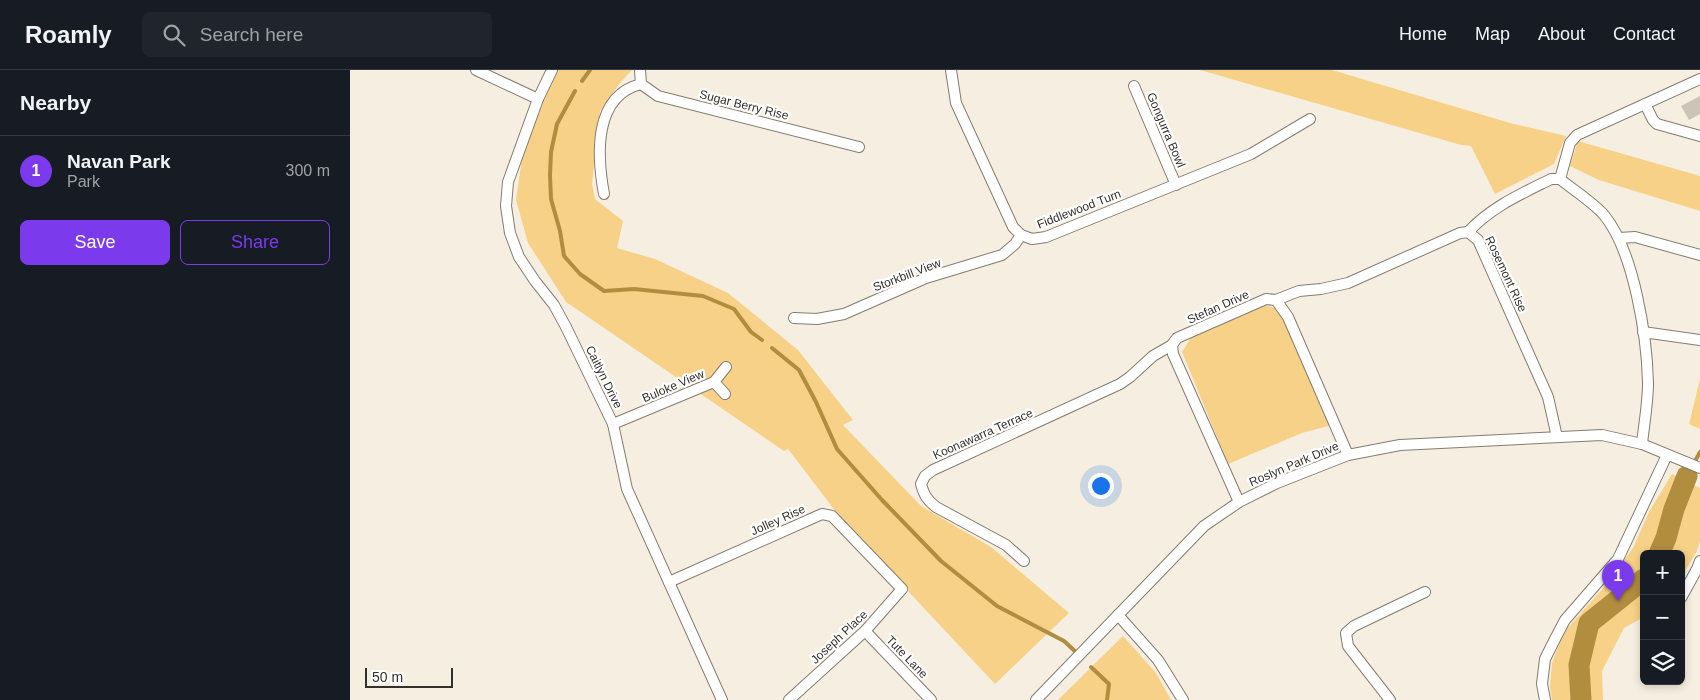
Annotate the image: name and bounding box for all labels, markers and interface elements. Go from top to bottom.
search box [142,12,492,57]
text: Roamly [25,21,112,48]
icon: search [160,21,188,49]
text: Search here [200,24,303,45]
text: Home [1399,24,1447,44]
text: Map [1475,24,1510,44]
text: About [1538,24,1585,44]
text: Contact [1613,24,1675,44]
street label: Sugar Berry Rise [698,87,790,123]
street label: Gongurra Bowl [1144,90,1188,170]
text: Nearby [20,91,91,114]
text: Navan Park [67,151,171,172]
text: 1 [32,162,40,179]
text: 300 m [286,162,330,179]
text: Park [67,173,100,190]
street label: Fiddlewood Turn [1035,187,1123,231]
button: Save [20,220,170,265]
button: Share [180,220,330,265]
street label: Rosemont Rise [1482,234,1530,314]
street label: Storkbill View [871,255,943,294]
street label: Stefan Drive [1185,287,1251,327]
street label: Caitlyn Drive [583,343,625,411]
street label: Buloke View [640,367,706,405]
street label: Koonawarra Terrace [931,406,1035,462]
street label: Roslyn Park Drive [1247,439,1341,489]
your location [1088,473,1114,499]
street label: Jolley Rise [749,502,808,538]
map controls [1640,550,1685,685]
button: + [1640,550,1685,595]
pin: 1 [1602,560,1634,601]
button: − [1640,595,1685,640]
street label: Joseph Place [808,607,870,667]
street label: Tute Lane [883,633,931,681]
button: layers [1640,640,1685,685]
scale bar [365,665,452,688]
text: 50 m [372,669,403,685]

